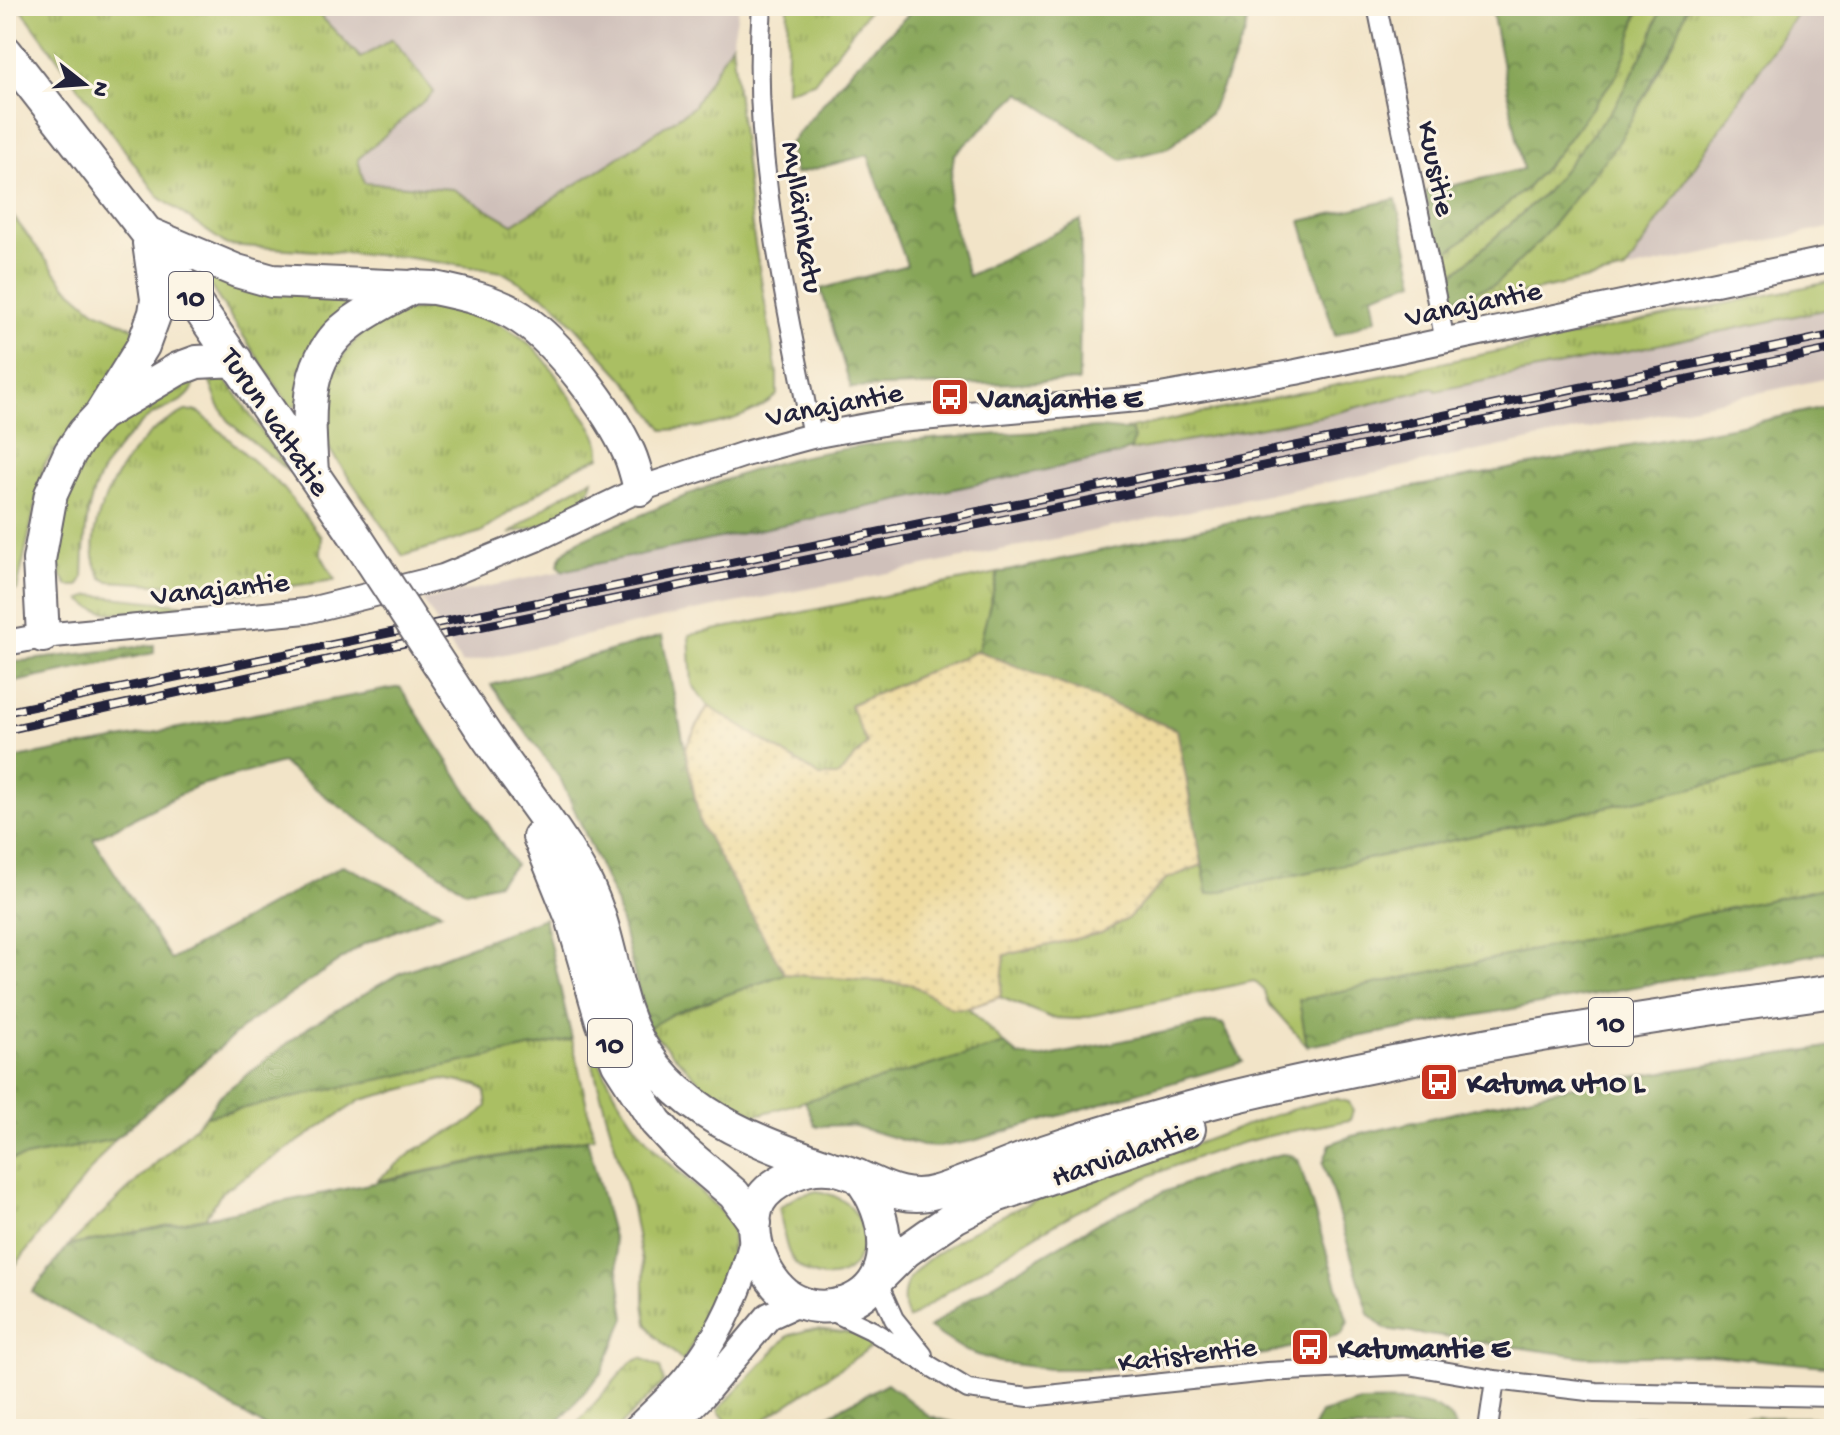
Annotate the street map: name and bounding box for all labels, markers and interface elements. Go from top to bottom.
north arrow [44,44,124,124]
text: N [85,78,114,99]
street label: Kuusitie [1406,118,1461,220]
street label: Myllärinkatu [770,139,829,296]
road number: 10 [169,272,213,320]
street label: Vanajantie [1402,275,1546,338]
street label: Turun valtatie [210,341,336,505]
bus stop icon: Vanajantie E [929,376,971,418]
street label: Vanajantie [763,377,906,438]
place label: Vanajantie E [976,384,1144,419]
street label: Vanajantie [149,567,291,616]
road number: 10 [1589,998,1633,1046]
road number: 10 [588,1019,632,1067]
bus stop icon: Katuma vt10 L [1418,1061,1460,1103]
place label: Katuma vt10 L [1466,1069,1646,1104]
street label: Harvialantie [1048,1115,1204,1198]
bus stop icon: Katumantie E [1289,1326,1331,1368]
street label: Katistentie [1116,1332,1259,1383]
place label: Katumantie E [1337,1334,1512,1369]

